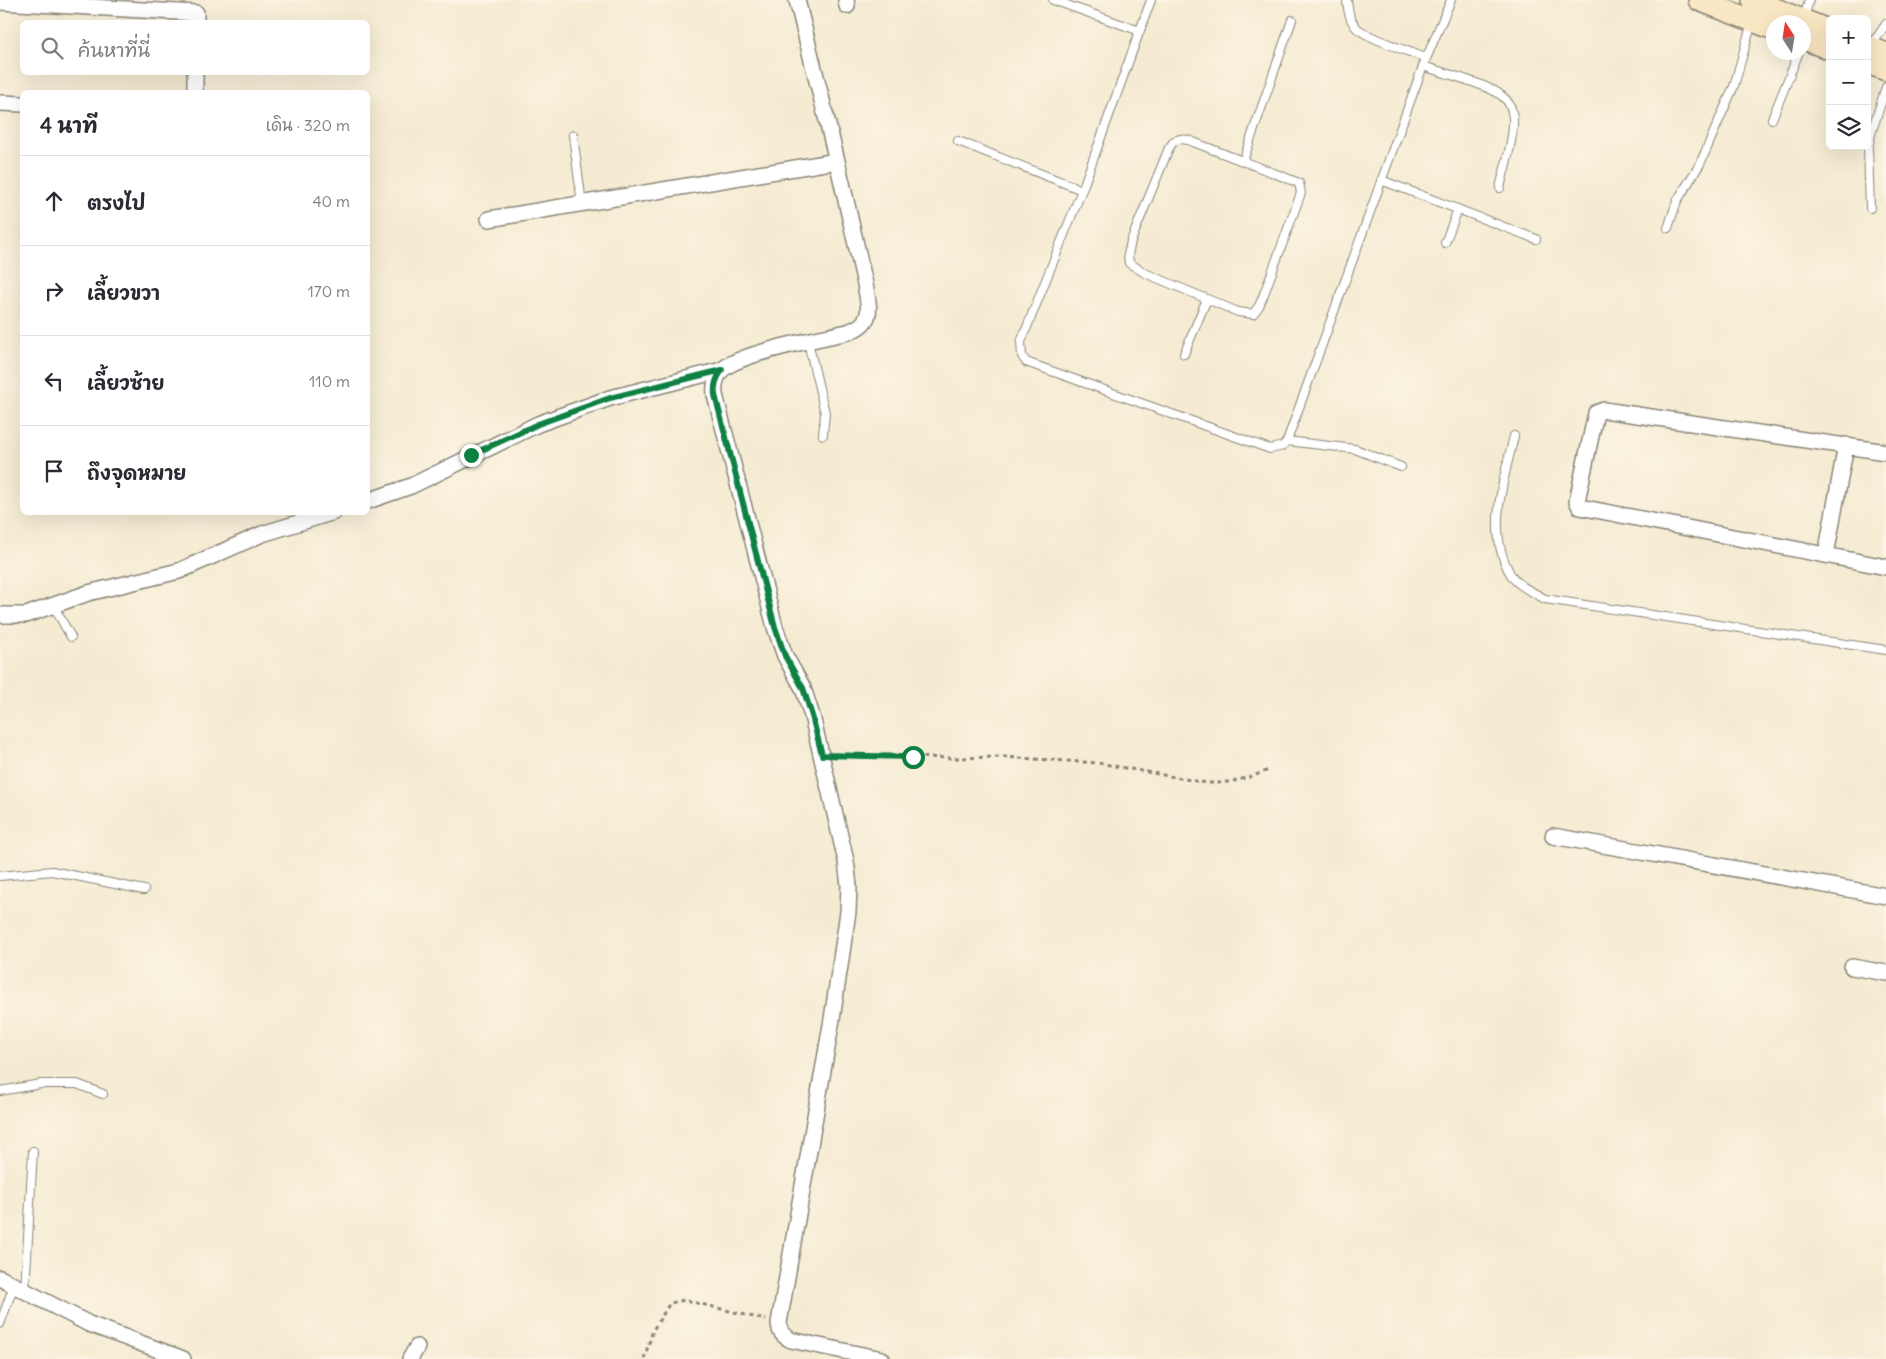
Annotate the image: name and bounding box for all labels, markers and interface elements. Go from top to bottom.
north arrow [1766,15,1811,60]
map controls [1826,15,1871,150]
button: + [1826,15,1871,60]
search box [20,20,370,75]
icon: search [38,34,66,62]
text: ค้นหาที่นี่ [78,38,150,62]
button: − [1826,60,1871,105]
button: layers [1826,105,1871,150]
text: 4 นาที [40,112,98,139]
text: เดิน · 320 m [266,115,350,135]
icon: ahead [40,187,68,215]
text: ตรงไป [87,191,145,215]
text: 40 m [312,191,350,211]
icon: right [40,277,68,305]
text: เลี้ยวขวา [87,281,160,305]
text: 170 m [307,281,350,301]
icon: left [40,367,68,395]
text: เลี้ยวซ้าย [87,371,164,395]
text: 110 m [309,371,350,391]
route end [460,444,483,467]
icon: arrive [40,457,68,485]
text: ถึงจุดหมาย [87,461,186,485]
route start [902,746,925,769]

